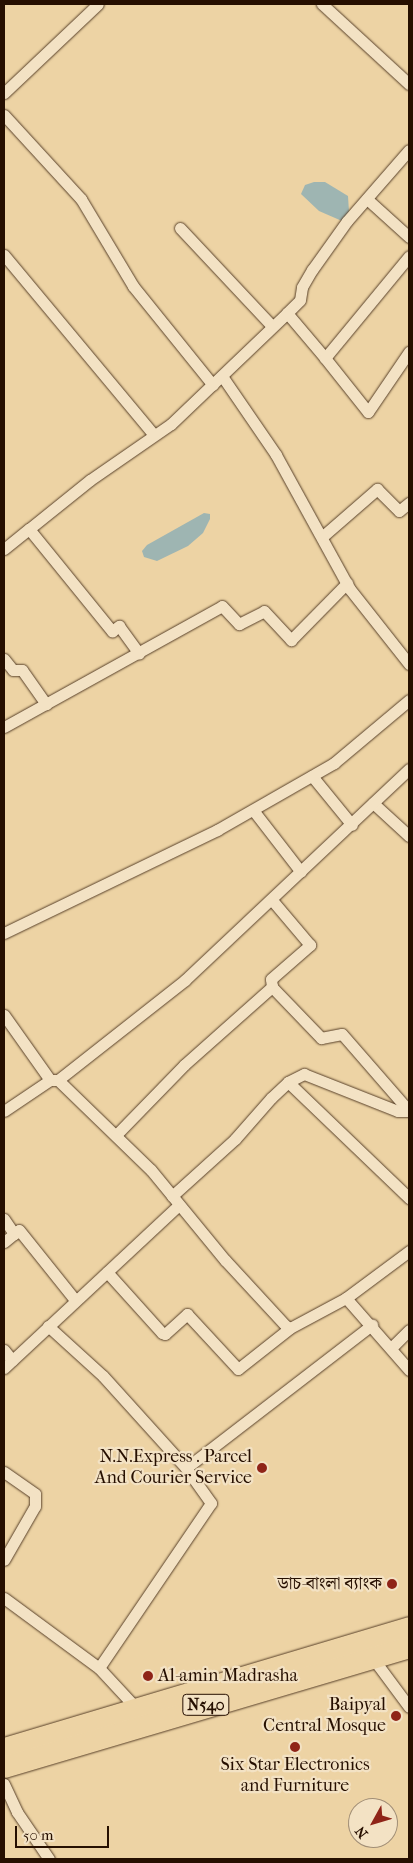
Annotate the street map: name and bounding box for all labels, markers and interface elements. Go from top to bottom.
place label: N.N.Express . Parcel And Courier Service [95,1447,252,1490]
marker: N.N.Express . Parcel And Courier Service [256,1462,268,1474]
place label: ডাচ-বাংলা ব্যাংক [278,1573,382,1595]
marker: ডাচ-বাংলা ব্যাংক [386,1578,398,1590]
place label: Al-amin Madrasha [158,1665,298,1687]
marker: Al-amin Madrasha [142,1670,154,1682]
road number: N540 [182,1692,230,1718]
place label: Baipyal Central Mosque [263,1695,386,1738]
marker: Baipyal Central Mosque [390,1710,402,1722]
marker: Six Star Electronics and Furniture [289,1741,301,1753]
place label: Six Star Electronics and Furniture [220,1755,370,1798]
north arrow [348,1798,398,1848]
scale bar [18,1816,111,1848]
text: N [352,1823,372,1842]
text: 50 m [23,1826,53,1844]

